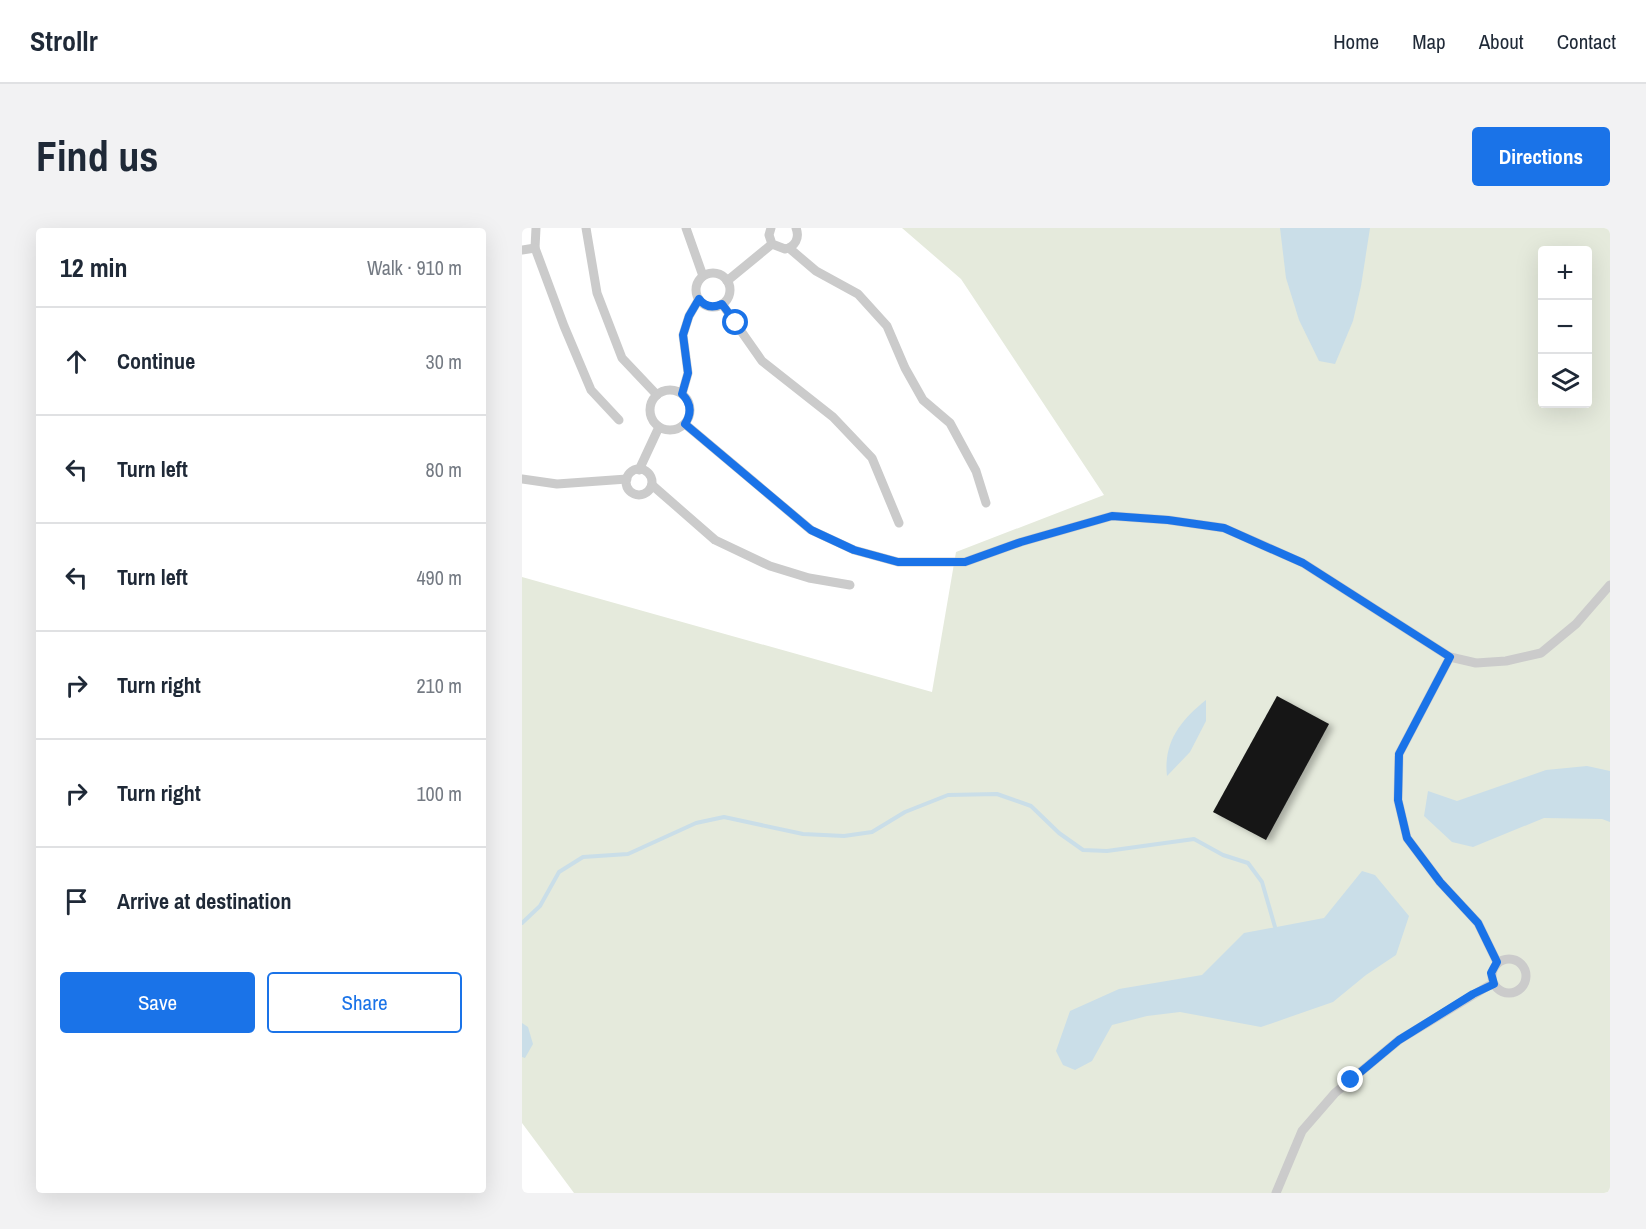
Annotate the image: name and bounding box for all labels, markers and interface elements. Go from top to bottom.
text: Strollr [30,22,98,60]
text: Home [1333,27,1379,56]
text: Map [1412,27,1446,56]
text: About [1479,27,1524,56]
text: Contact [1557,27,1616,56]
button: Directions [1472,127,1610,186]
text: Find us [36,128,158,184]
map controls [1538,246,1592,408]
button: + [1538,246,1592,300]
text: 12 min [60,250,128,285]
text: Walk · 910 m [367,254,462,281]
button: − [1538,300,1592,354]
route start [722,309,748,335]
icon: ahead [60,345,93,378]
text: Continue [117,346,195,376]
text: 30 m [426,348,462,375]
button: layers [1538,354,1592,408]
icon: left [60,453,93,486]
text: Turn left [117,454,188,484]
text: 80 m [426,456,462,483]
icon: left [60,561,93,594]
text: Turn left [117,562,188,592]
text: 490 m [416,564,462,591]
icon: right [60,669,93,702]
text: Turn right [117,670,201,700]
text: 210 m [416,672,462,699]
icon: right [60,777,93,810]
text: Turn right [117,778,201,808]
text: 100 m [416,780,462,807]
icon: arrive [60,885,93,918]
text: Arrive at destination [117,886,291,916]
button: Save [60,972,255,1033]
button: Share [267,972,462,1033]
route end [1337,1066,1363,1092]

